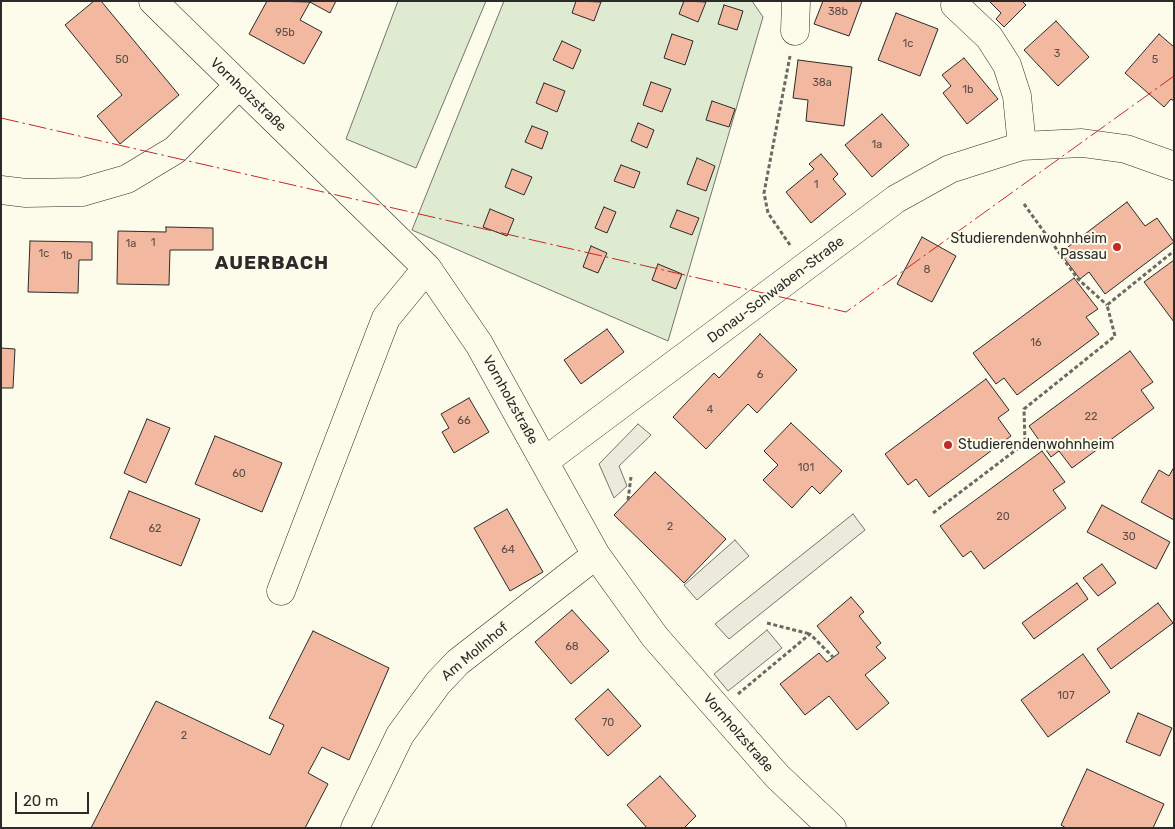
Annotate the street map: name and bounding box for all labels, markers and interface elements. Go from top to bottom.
house number: 38b [828,5,848,19]
house number: 95b [275,26,295,40]
house number: 1c [903,37,913,51]
house number: 3 [1054,47,1060,61]
house number: 50 [115,53,129,67]
house number: 5 [1152,53,1158,67]
street label: Vornholzstraße [207,55,289,135]
house number: 38a [812,76,832,90]
house number: 1b [962,83,974,97]
house number: 1a [872,138,882,152]
house number: 1 [814,178,818,192]
place label: Studierendenwohnheim Passau [950,231,1107,264]
street label: Donau-Schwaben-Straße [704,233,848,347]
house number: 1 [151,236,155,250]
house number: 1a [126,237,136,251]
marker: Studierendenwohnheim Passau [1111,241,1123,253]
house number: 1c [39,247,49,261]
house number: 1b [61,249,73,263]
district label: AUERBACH [214,253,330,275]
house number: 8 [924,263,930,277]
house number: 16 [1030,336,1042,350]
street label: Vornholzstraße [479,353,541,447]
house number: 6 [757,368,763,382]
house number: 4 [707,403,713,417]
house number: 22 [1085,410,1097,424]
house number: 66 [457,414,471,428]
place label: Studierendenwohnheim [958,437,1115,453]
marker: Studierendenwohnheim [942,439,954,451]
house number: 101 [798,461,814,475]
house number: 60 [232,467,246,481]
house number: 20 [996,510,1010,524]
house number: 2 [667,520,673,534]
house number: 62 [148,522,162,536]
house number: 30 [1122,530,1136,544]
house number: 64 [501,543,515,557]
street label: Am Mollnhof [438,619,512,685]
house number: 68 [565,640,579,654]
house number: 107 [1057,689,1075,703]
street label: Vornholzstraße [699,690,777,776]
house number: 70 [602,716,614,730]
house number: 2 [181,729,187,743]
scale bar [18,782,91,814]
text: 20 m [23,792,58,810]

